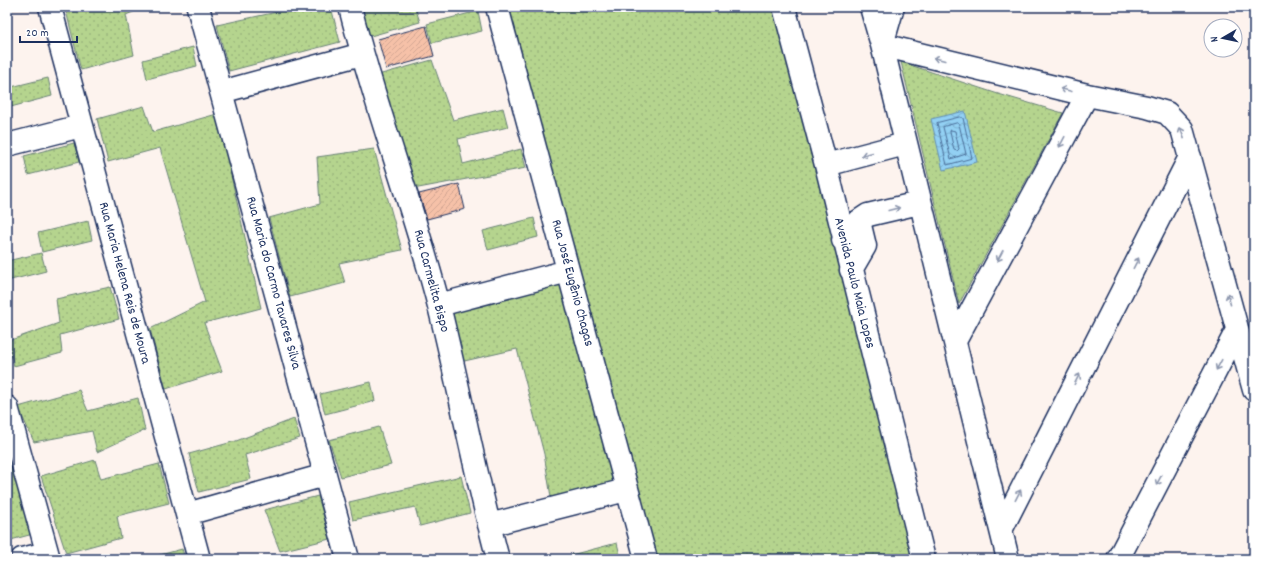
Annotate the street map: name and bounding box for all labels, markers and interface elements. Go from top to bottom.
scale bar [20,18,77,44]
north arrow [1203,18,1243,58]
text: 20 m [26,25,49,42]
text: N [1207,35,1223,43]
one-way arrow [933,55,946,63]
one-way arrow [1060,86,1073,93]
one-way arrow [1178,128,1186,140]
one-way arrow [1058,136,1065,148]
one-way arrow [861,151,874,158]
street label: Rua Maria do Carmo Tavares Silva [240,194,306,372]
street label: Rua Maria Helena Reis de Moura [93,200,155,367]
one-way arrow [887,205,900,213]
street label: Avenida Paulo Maia Lopes [828,215,880,351]
street label: Rua José Eugênio Chagas [545,217,599,349]
street label: Rua Carmelita Bispo [408,227,454,335]
one-way arrow [996,250,1004,262]
one-way arrow [1133,257,1140,269]
one-way arrow [1225,293,1232,306]
one-way arrow [1215,358,1223,370]
one-way arrow [1074,373,1081,385]
one-way arrow [1155,474,1162,486]
one-way arrow [1015,489,1022,501]

